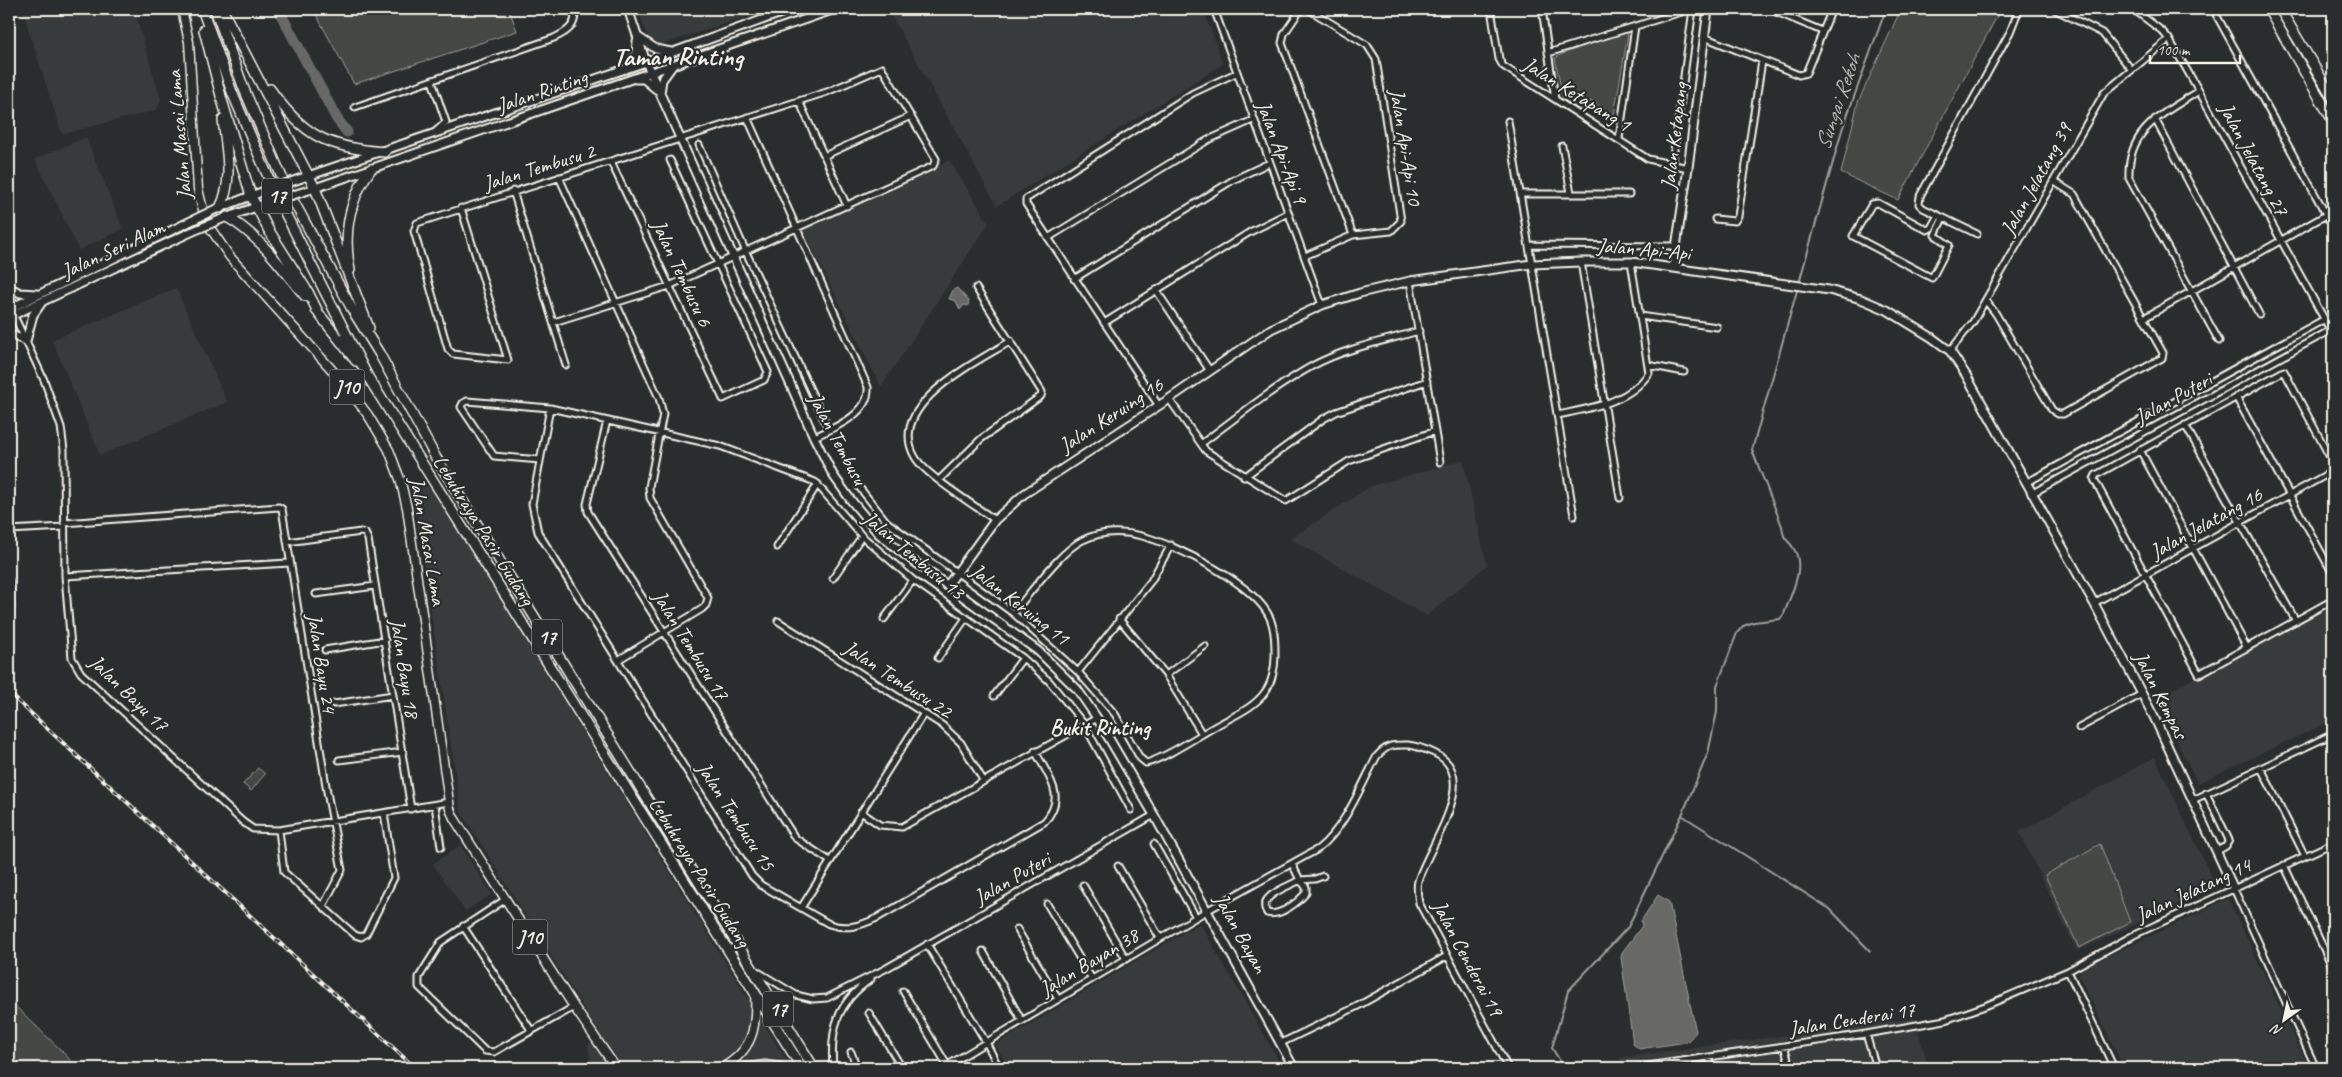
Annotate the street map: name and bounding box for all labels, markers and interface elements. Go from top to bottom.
scale bar [2150,32,2240,64]
district label: Taman Rinting [613,40,746,73]
text: 100 m [2157,41,2191,60]
water label: Sungai Rekoh [1809,49,1868,153]
street label: Jalan Ketapang 1 [1517,50,1637,138]
street label: Jalan Rinting [493,63,592,119]
street label: Jalan Masai Lama [160,68,198,202]
street label: Jalan Ketapang [1654,79,1694,192]
street label: Jalan Api-Api 10 [1384,86,1428,209]
street label: Jalan Api-Api 9 [1250,96,1314,209]
street label: Jalan Jelatang 27 [2213,97,2295,221]
street label: Jalan Jelatang 39 [1994,117,2078,240]
street label: Jalan Tembusu 2 [479,137,599,197]
road number: 17 [262,178,292,214]
street label: Jalan Seri Alam [56,213,170,285]
street label: Jalan Tembusu 6 [645,214,718,331]
street label: Jalan Api-Api [1595,232,1695,266]
street label: Jalan Puteri [2129,365,2219,430]
road number: J10 [330,370,364,404]
street label: Jalan Keruing 16 [1053,371,1168,459]
street label: Jalan Tembusu [802,388,874,491]
street label: Lebuhraya Pasir Gudang [427,450,541,611]
street label: Jalan Masai Lama [404,474,452,609]
street label: Jalan Jelatang 16 [2145,481,2267,565]
street label: Jalan Tembusu 13 [857,504,971,606]
street label: Jalan Keruing 11 [964,557,1076,652]
street label: Jalan Tembusu 17 [646,584,736,706]
street label: Jalan Bayu 24 [301,611,343,717]
street label: Jalan Bayu 18 [384,616,426,722]
road number: 17 [532,620,562,654]
street label: Jalan Tembusu 22 [838,634,959,725]
street label: Jalan Kempas [2128,646,2195,745]
street label: Jalan Bayu 17 [83,648,175,738]
district label: Bukit Rinting [1050,714,1152,742]
street label: Jalan Tembusu 15 [691,756,782,877]
street label: Lebuhraya Pasir Gudang [643,792,757,953]
street label: Jalan Puteri [968,844,1058,911]
street label: Jalan Jelatang 14 [2130,851,2257,928]
street label: Jalan Bayan [1208,888,1274,978]
street label: Jalan Cenderai 19 [1426,895,1510,1022]
road number: J10 [512,920,548,954]
street label: Jalan Bayan 38 [1034,921,1145,1002]
road number: 17 [763,992,793,1026]
north arrow [2260,994,2310,1044]
street label: Jalan Cenderai 17 [1786,996,1918,1042]
text: N [2267,1020,2285,1040]

